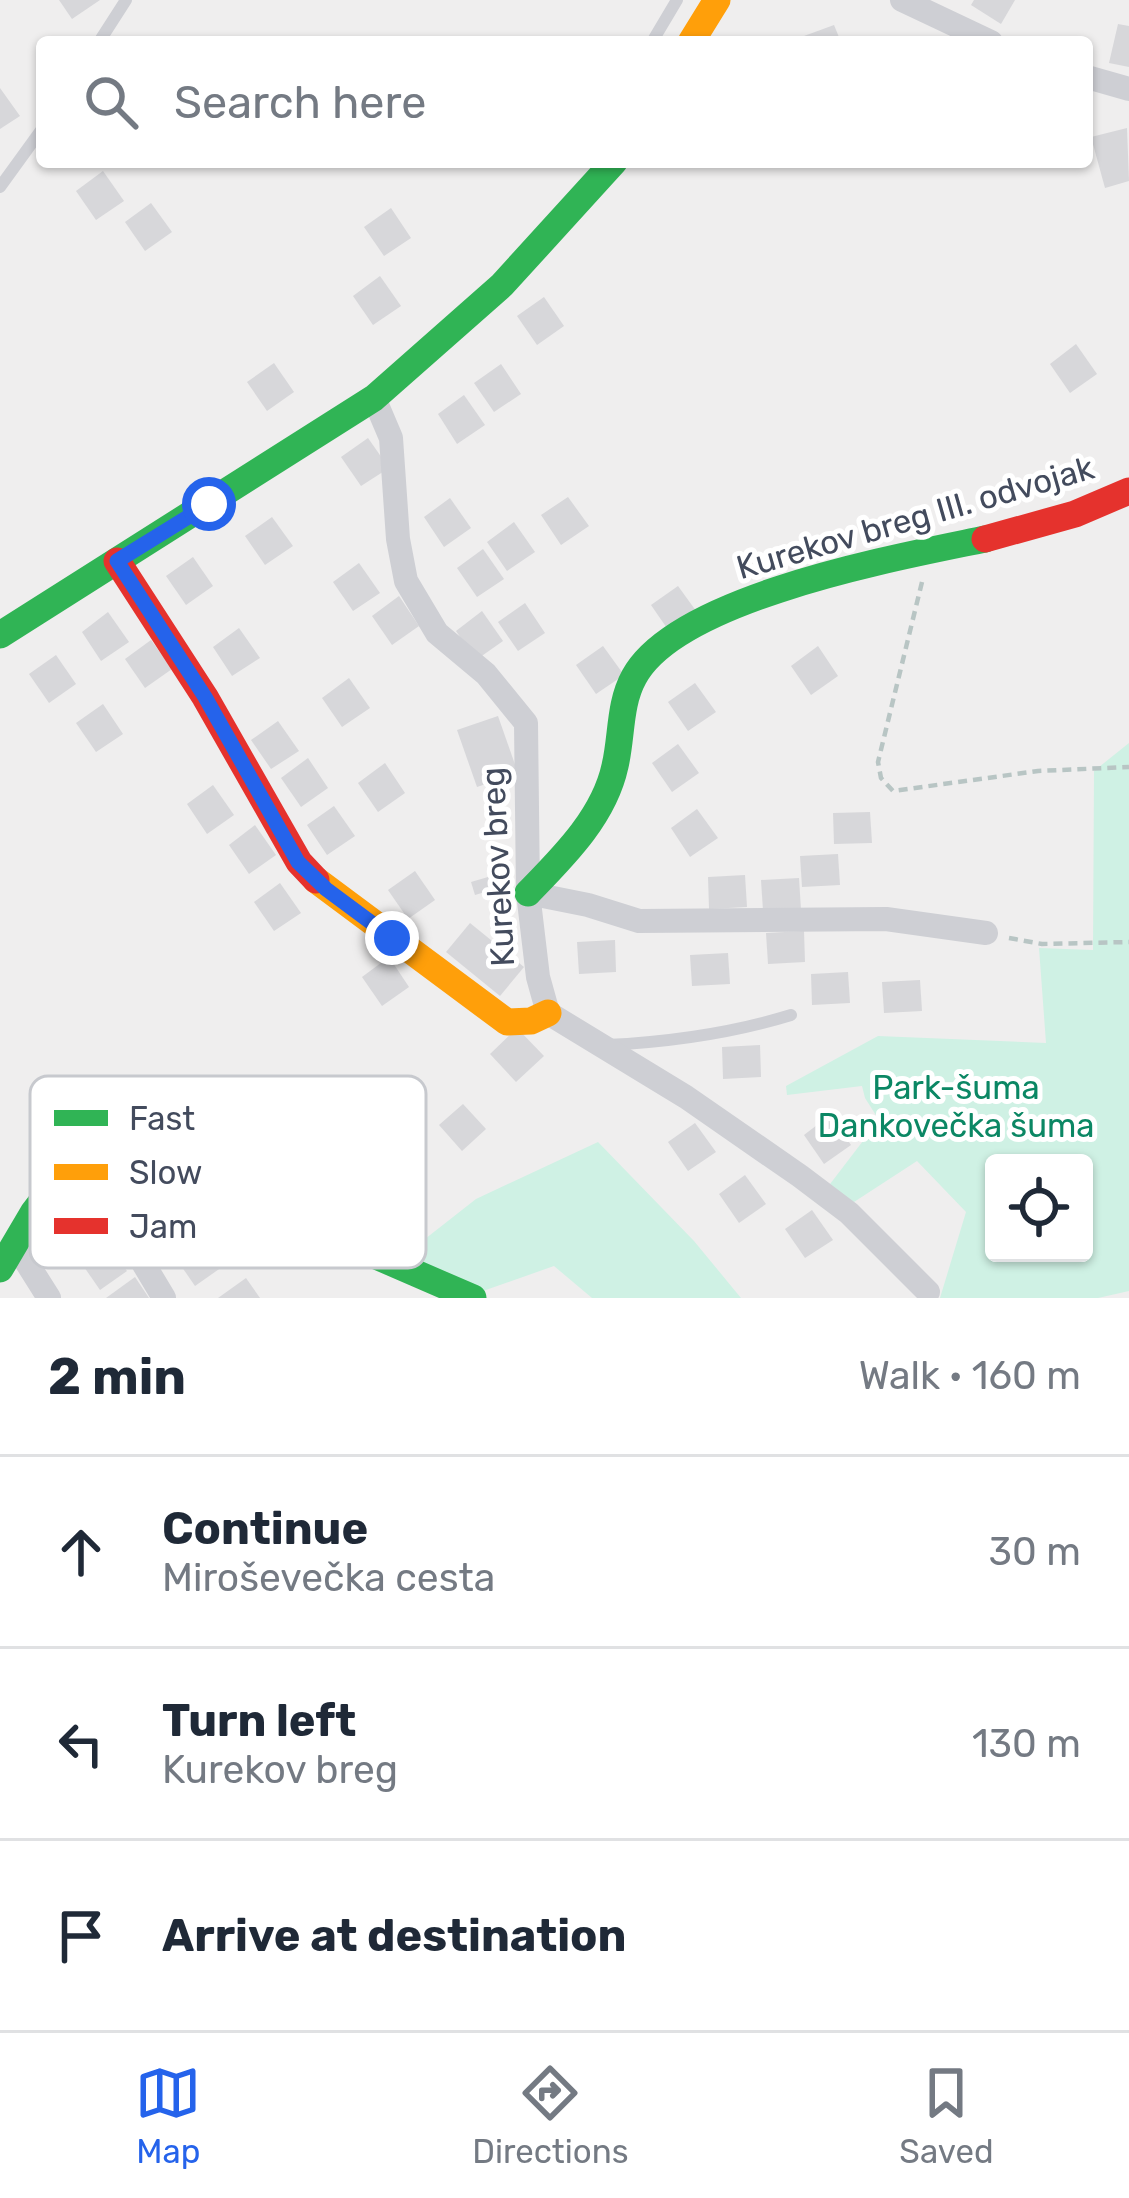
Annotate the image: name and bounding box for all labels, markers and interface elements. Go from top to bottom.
search box [36,36,1093,168]
icon: search [78,69,144,135]
text: Search here [174,76,426,129]
street label: Kurekov breg III. odvojak [732,448,1098,587]
route start [182,477,236,531]
street label: Kurekov breg [473,766,522,968]
route end [365,911,419,965]
park label: Park-šuma Dankovečka šuma [817,1068,1095,1145]
legend [30,1076,426,1268]
text: Fast [129,1099,195,1138]
text: Slow [129,1153,203,1192]
map controls [985,1154,1093,1262]
button: locate [985,1154,1093,1262]
text: Jam [129,1207,197,1246]
text: 2 min [48,1346,186,1407]
text: Walk · 160 m [859,1353,1081,1399]
text: Continue [162,1502,368,1555]
icon: ahead [48,1519,114,1585]
text: 30 m [989,1529,1081,1575]
text: Miroševečka cesta [162,1555,495,1601]
text: Turn left [162,1694,356,1747]
icon: left [48,1711,114,1777]
text: 130 m [972,1721,1081,1767]
text: Kurekov breg [162,1747,398,1793]
icon: arrive [48,1903,114,1969]
text: Arrive at destination [162,1909,627,1962]
tab: Map [135,2060,201,2171]
tab: Directions [472,2060,629,2171]
tab: Saved [899,2060,994,2171]

